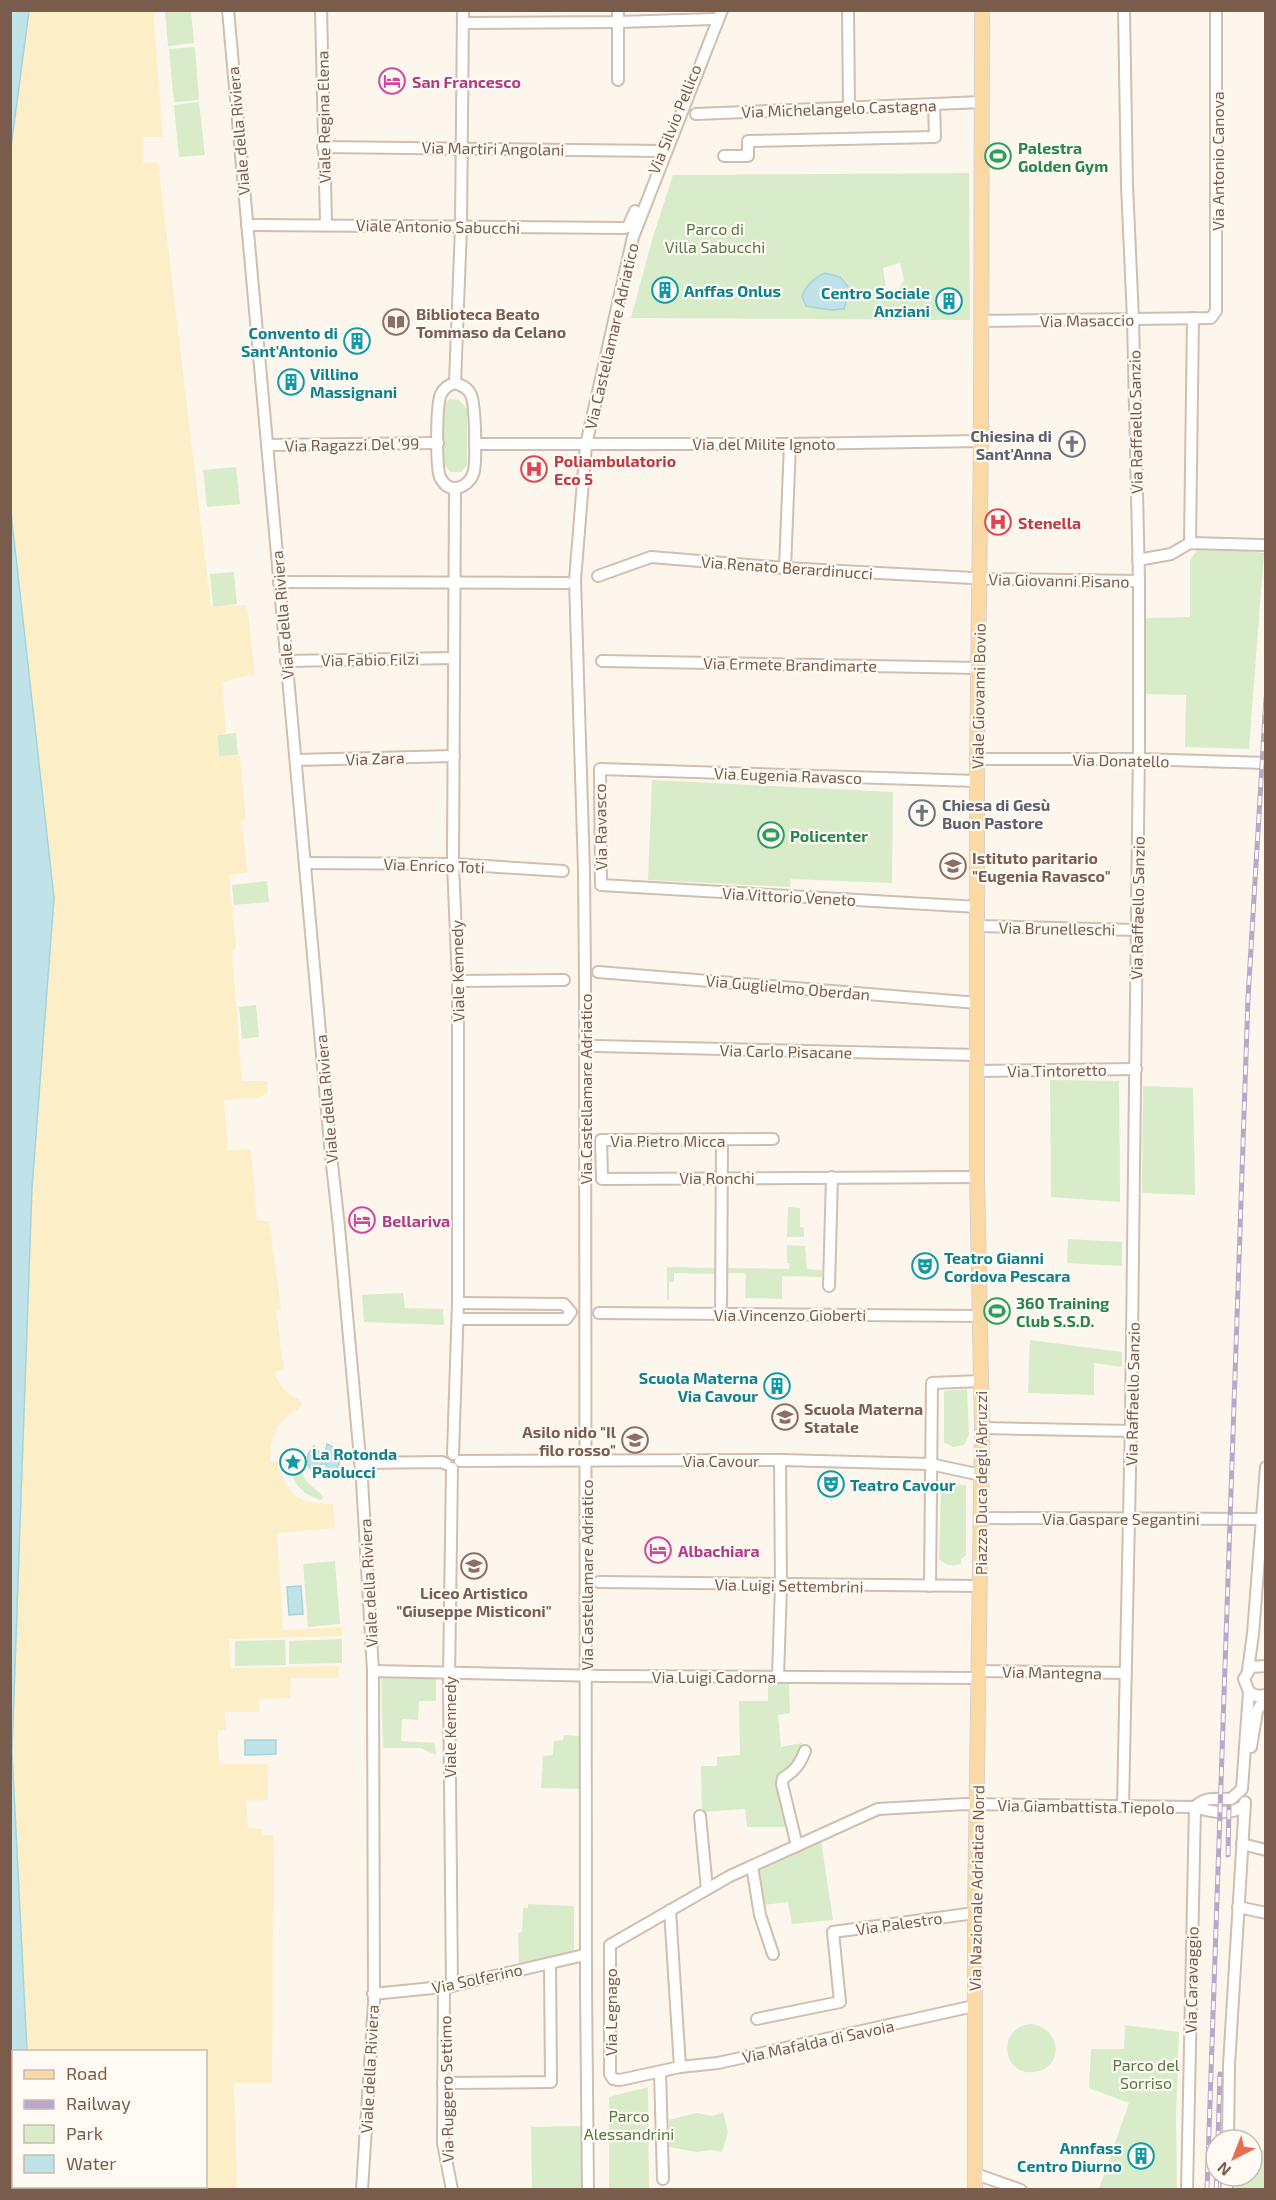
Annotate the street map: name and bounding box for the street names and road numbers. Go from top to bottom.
street label: Viale Regina Elena [312,50,334,184]
street label: Via Silvio Pellico [643,61,705,177]
street label: Viale della Riviera [223,66,253,196]
street label: Via Antonio Canova [1208,91,1227,231]
street label: Via Michelangelo Castagna [741,95,937,121]
street label: Via Martiri Angolani [421,137,565,159]
street label: Viale Antonio Sabucchi [356,215,520,237]
street label: Via Castellamare Adriatico [580,241,642,431]
street label: Via Masaccio [1040,310,1134,330]
street label: Via Raffaello Sanzio [1124,350,1146,494]
street label: Via Ragazzi Del '99 [284,433,420,455]
street label: Via del Milite Ignoto [692,434,836,453]
street label: Viale della Riviera [267,550,297,680]
street label: Via Renato Berardinucci [700,552,874,582]
street label: Via Giovanni Pisano [988,569,1130,591]
street label: Viale Giovanni Bovio [967,623,989,769]
street label: Via Fabio Filzi [321,649,419,669]
street label: Via Ermete Brandimarte [703,653,877,675]
street label: Via Zara [345,747,405,769]
street label: Via Donatello [1072,750,1170,770]
street label: Via Eugenia Ravasco [714,763,862,787]
street label: Via Ravasco [590,783,610,871]
street label: Via Raffaello Sanzio [1126,836,1148,980]
street label: Via Enrico Toti [383,854,485,876]
street label: Via Vittorio Veneto [722,883,856,909]
street label: Via Brunelleschi [998,917,1116,939]
street label: Viale Kennedy [447,919,467,1022]
street label: Via Guglielmo Oberdan [705,970,871,1004]
street label: Via Castellamare Adriatico [576,994,595,1185]
street label: Viale della Riviera [311,1034,341,1164]
street label: Via Carlo Pisacane [720,1040,852,1062]
street label: Via Tintoretto [1007,1060,1107,1080]
street label: Via Pietro Micca [610,1131,726,1150]
street label: Via Ronchi [679,1168,755,1187]
street label: Via Vincenzo Gioberti [714,1305,866,1324]
street label: Via Raffaello Sanzio [1121,1322,1143,1466]
street label: Piazza Duca degli Abruzzi [971,1391,990,1575]
street label: Via Cavour [683,1451,760,1470]
street label: Via Castellamare Adriatico [577,1480,596,1671]
street label: Via Gaspare Segantini [1042,1509,1200,1528]
street label: Viale della Riviera [355,1518,381,1648]
street label: Via Luigi Settembrini [714,1574,864,1596]
street label: Via Mantegna [1002,1662,1102,1682]
street label: Via Luigi Cadorna [652,1667,776,1686]
street label: Viale Kennedy [440,1675,459,1778]
street label: Via Nazionale Adriatica Nord [965,1785,987,1991]
street label: Via Giambattista Tiepolo [997,1795,1175,1817]
street label: Via Palestro [855,1908,943,1938]
street label: Via Caravaggio [1181,1926,1201,2034]
street label: Via Solferino [430,1959,524,1997]
street label: Via Legnago [601,1968,620,2056]
street label: Viale della Riviera [356,2004,382,2134]
street label: Via Ruggero Settimo [435,2015,457,2163]
street label: Via Mafalda di Savoia [740,2016,896,2066]

